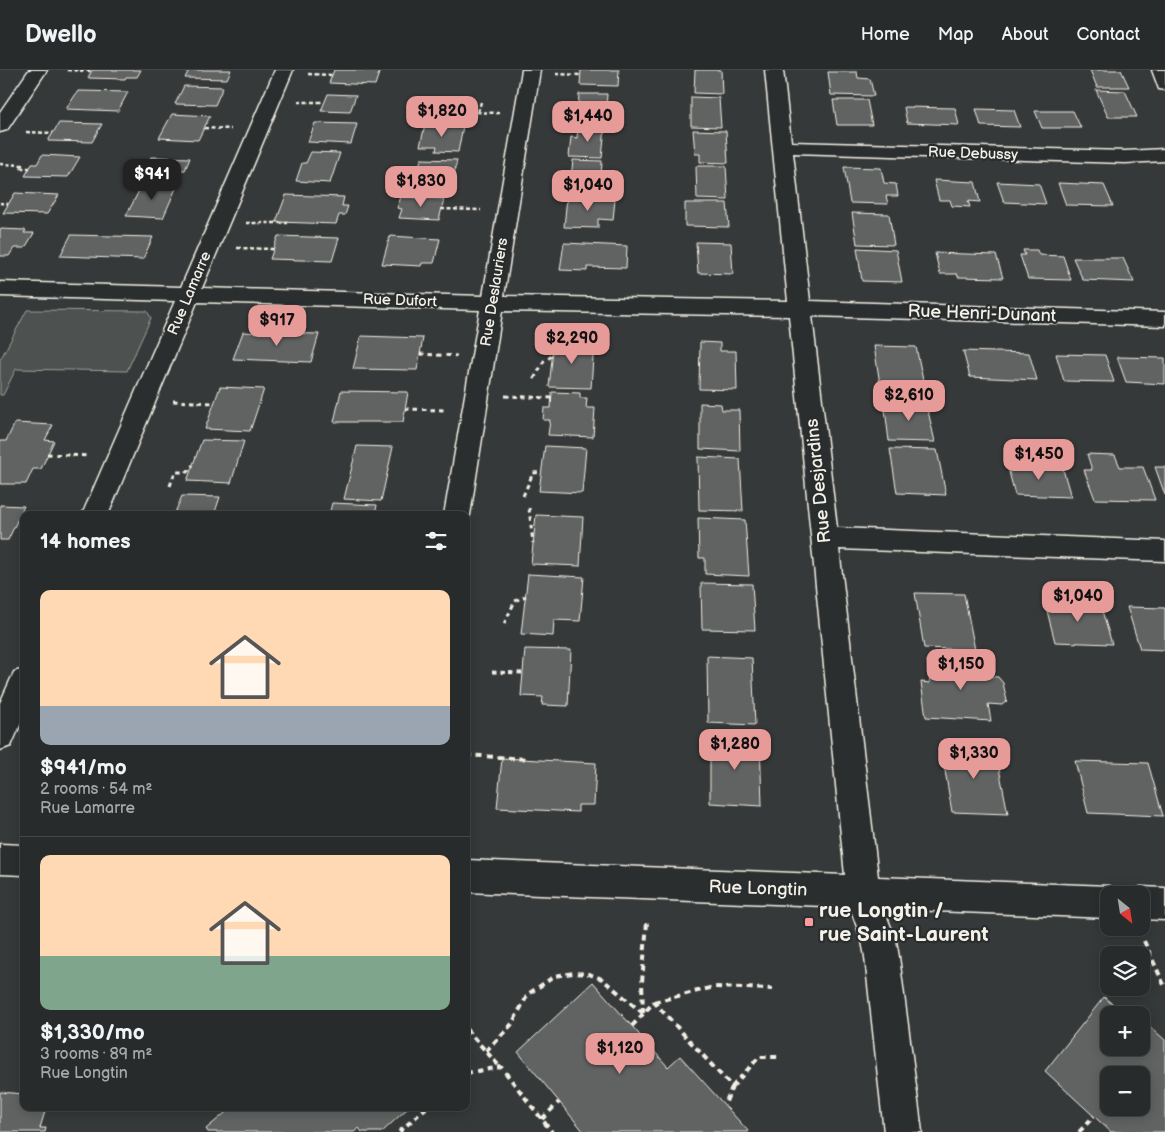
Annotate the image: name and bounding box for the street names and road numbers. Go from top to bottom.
street label: Rue Debussy [928,142,1018,165]
street label: Rue Deslauriers [477,236,513,348]
street label: Rue Lamarre [163,248,216,338]
street label: Rue Dufort [363,290,438,311]
street label: Rue Henri-Dunant [907,300,1057,327]
street label: Rue Desjardins [802,418,835,544]
street label: Rue Longtin [708,876,808,901]

